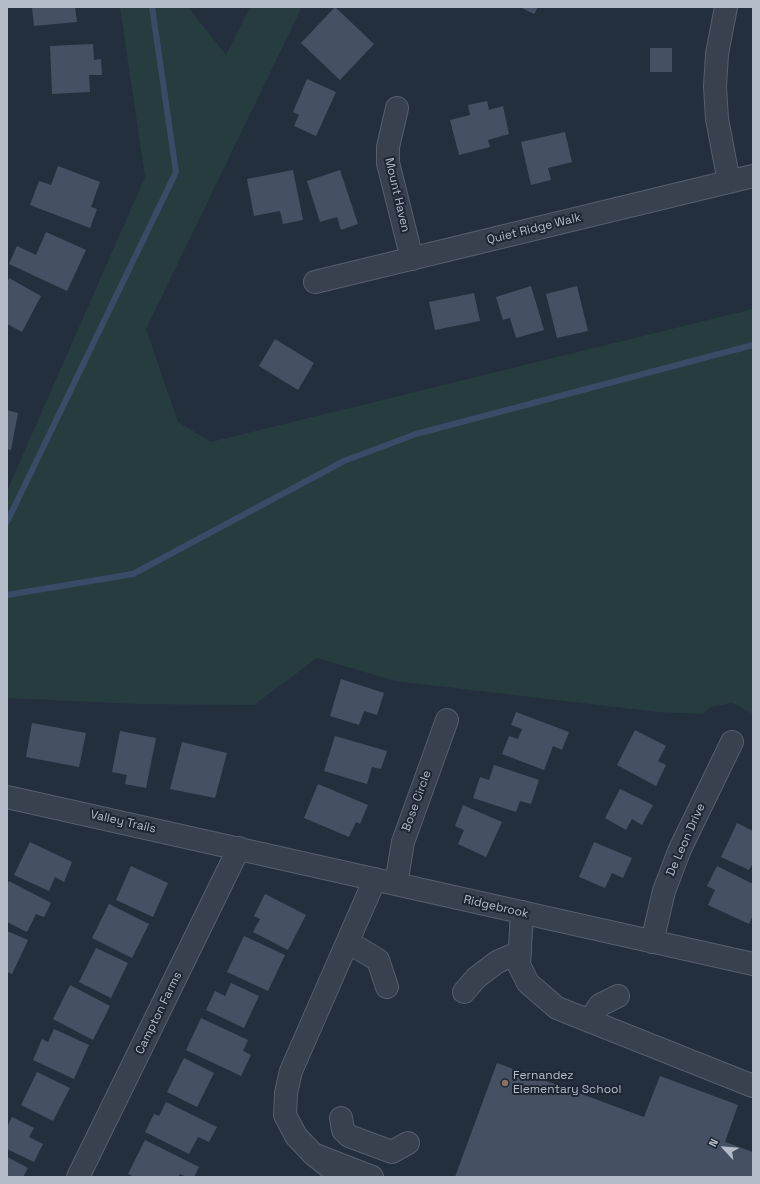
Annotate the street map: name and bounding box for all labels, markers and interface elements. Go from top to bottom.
street label: Mount Haven [381,156,413,234]
street label: Quiet Ridge Walk [485,210,583,248]
street label: Bose Circle [399,768,435,834]
street label: De Leon Drive [663,801,709,879]
street label: Valley Trails [89,807,157,837]
street label: Ridgebrook [462,893,530,921]
street label: Campton Farms [133,969,185,1057]
place label: Fernandez Elementary School [513,1069,621,1097]
marker: Fernandez Elementary School [500,1078,510,1088]
north arrow [704,1128,744,1168]
text: N [705,1136,721,1149]

